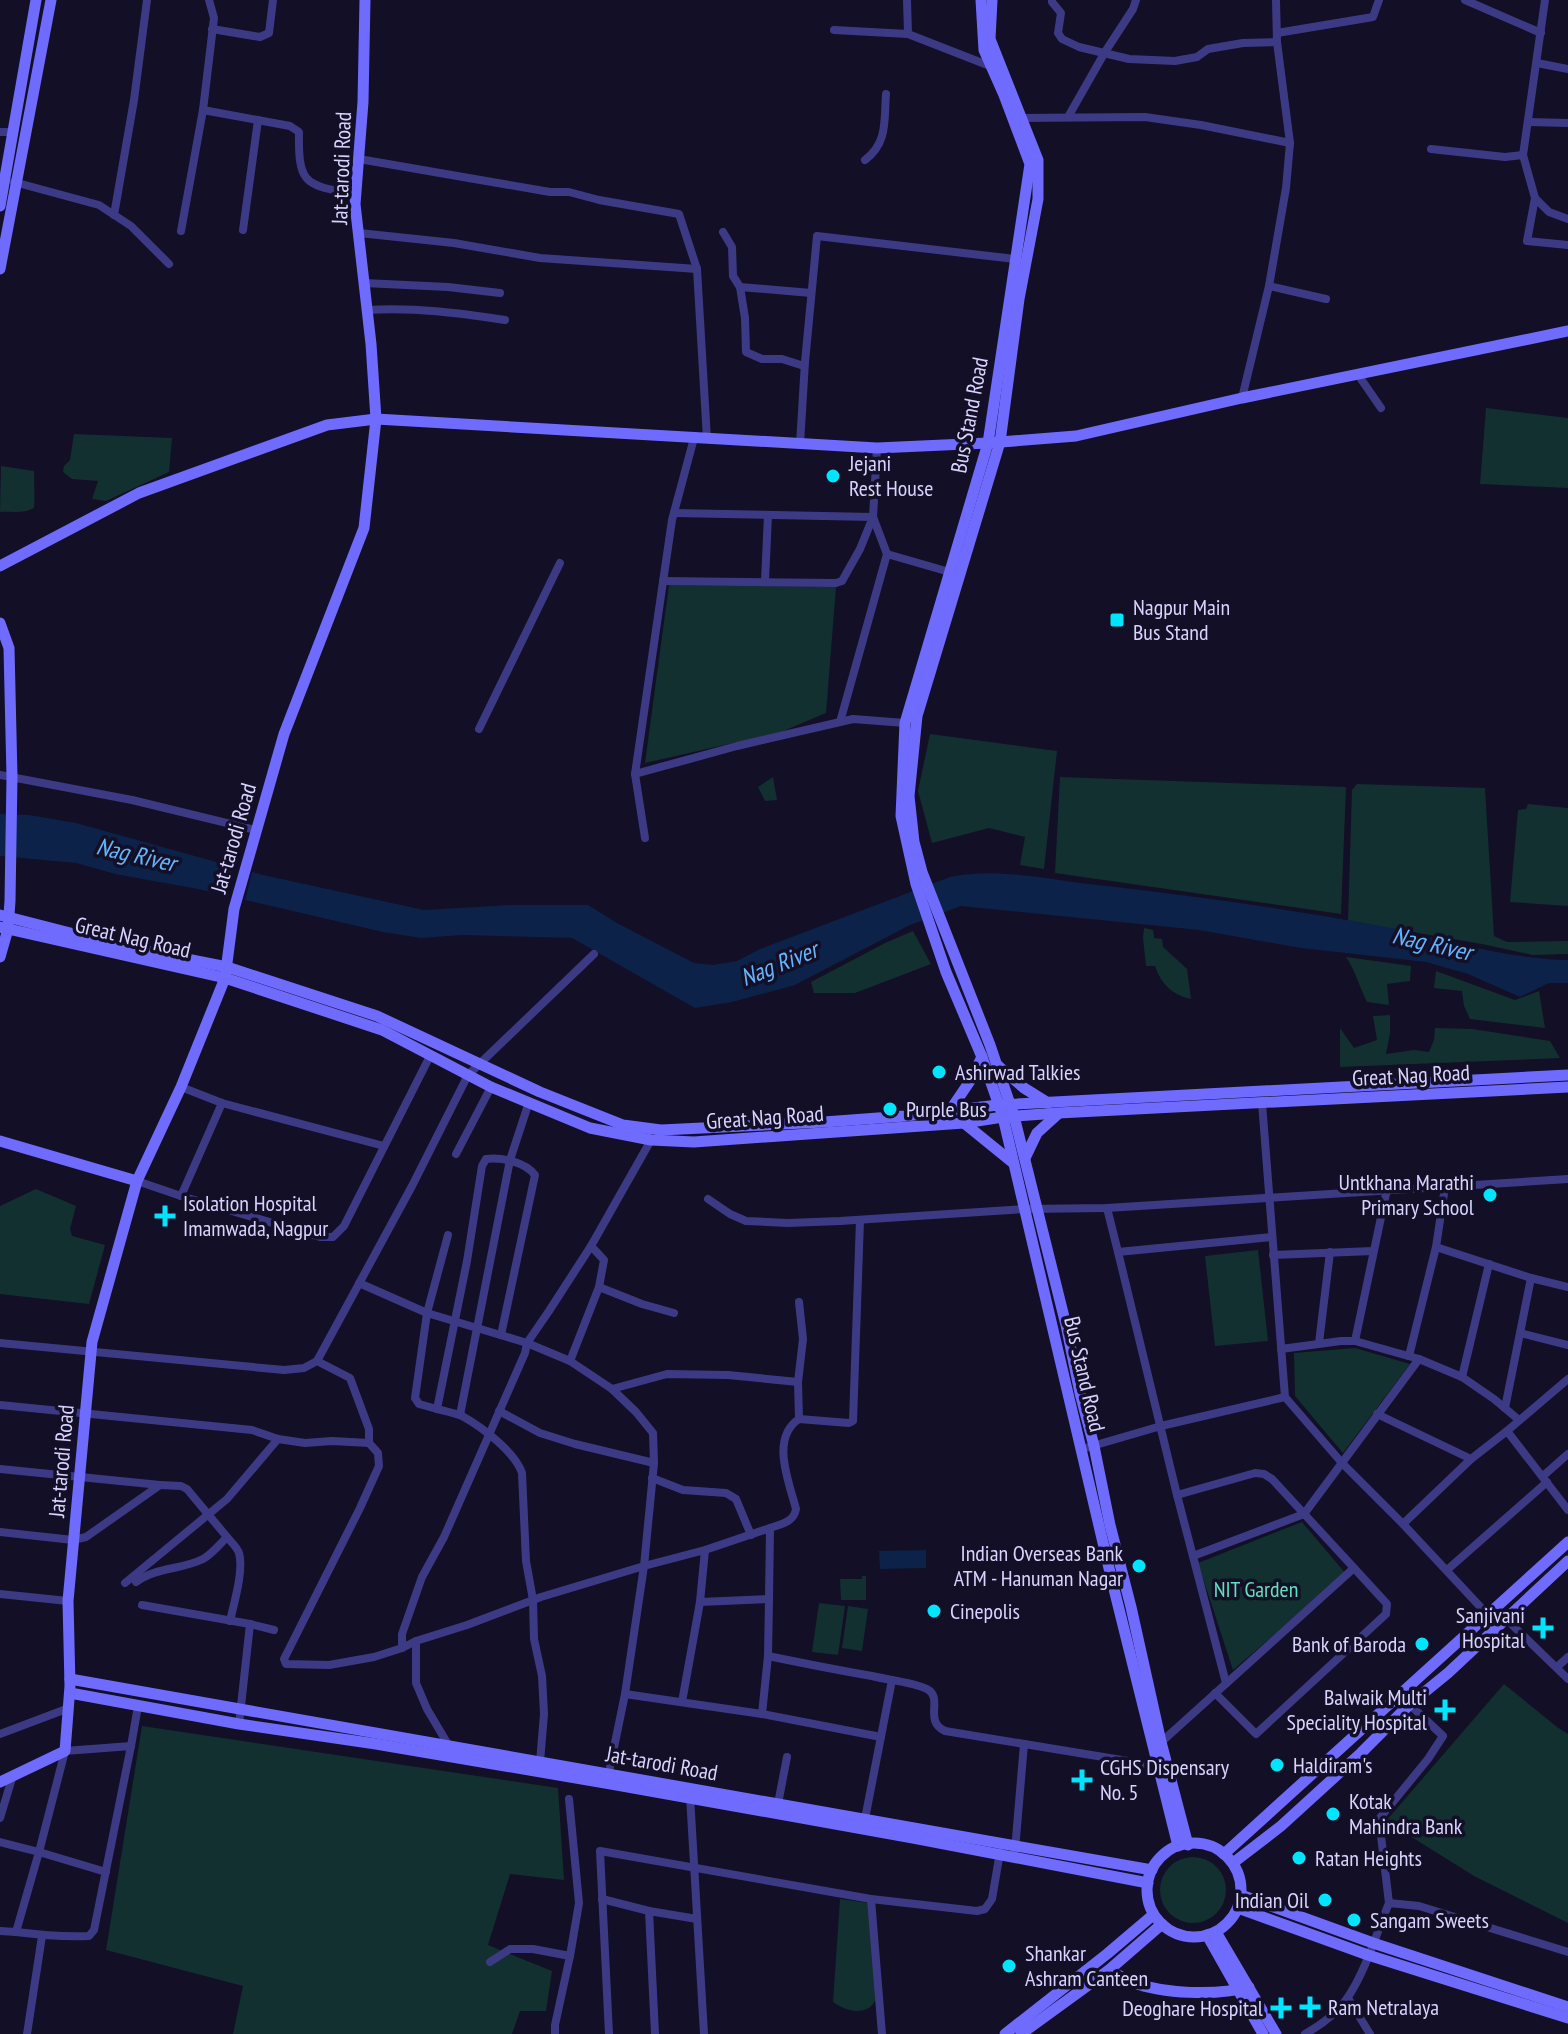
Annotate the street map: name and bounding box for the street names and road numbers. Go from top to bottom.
street label: Jat-tarodi Road [325,111,357,226]
street label: Bus Stand Road [944,355,994,475]
street label: Jat-tarodi Road [204,780,262,897]
street label: Great Nag Road [72,910,194,964]
street label: Great Nag Road [1351,1058,1471,1092]
street label: Great Nag Road [705,1099,825,1135]
street label: Bus Stand Road [1058,1314,1112,1434]
street label: Jat-tarodi Road [42,1404,80,1519]
street label: Jat-tarodi Road [603,1739,720,1787]

